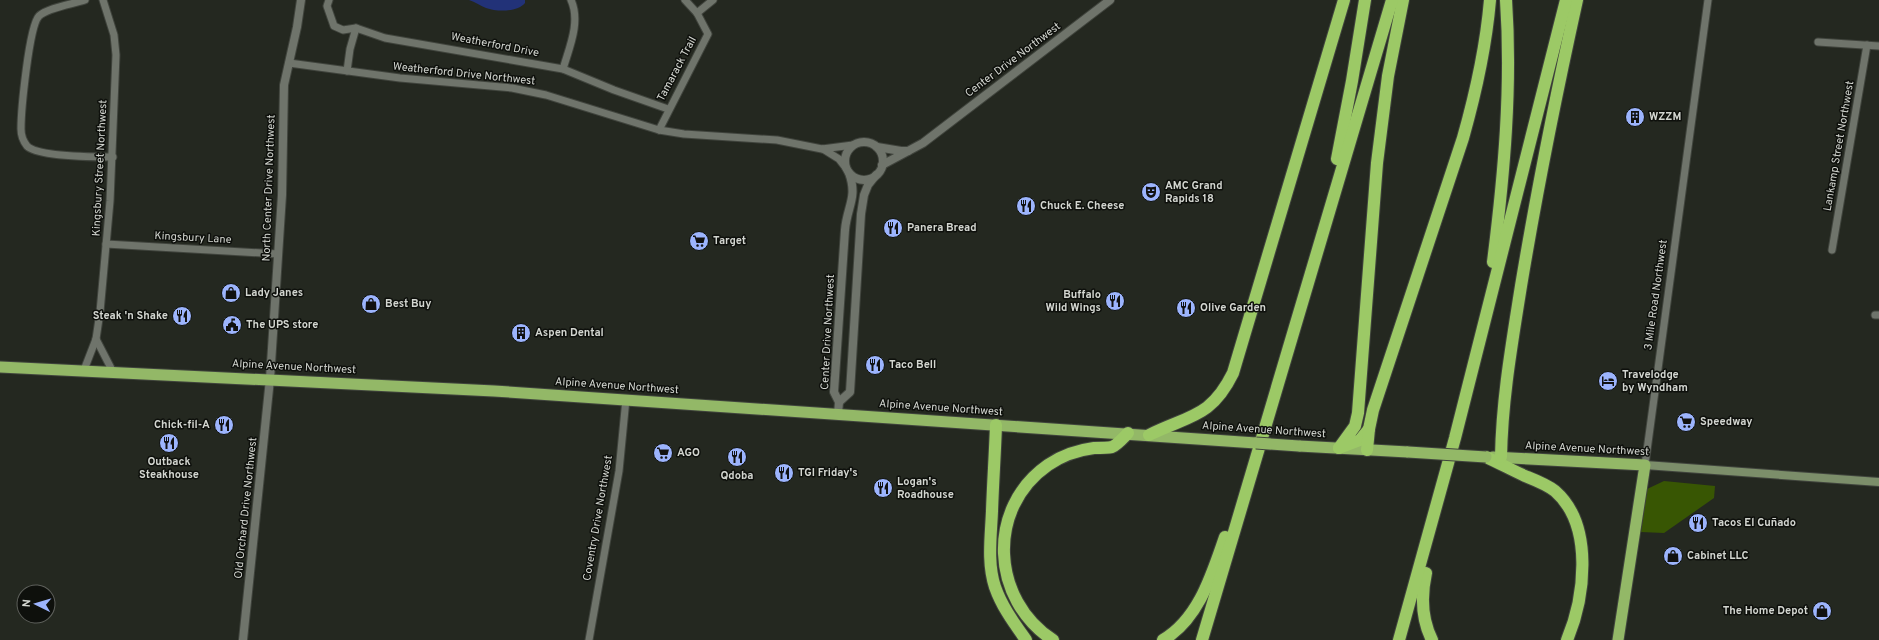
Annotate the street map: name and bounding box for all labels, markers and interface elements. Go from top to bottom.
street label: Center Drive Northwest [962,20,1064,100]
street label: Weatherford Drive [450,30,540,60]
street label: Tamarack Trail [654,34,700,104]
street label: Weatherford Drive Northwest [392,60,536,88]
street label: Lankamp Street Northwest [1821,80,1857,212]
street label: Kingsbury Street Northwest [89,99,111,237]
building icon: WZZM [1624,106,1646,128]
place label: WZZM [1649,110,1681,124]
street label: North Center Drive Northwest [259,114,279,262]
place label: AMC Grand Rapids 18 [1165,179,1223,206]
theatre icon: AMC Grand Rapids 18 [1140,181,1162,203]
restaurant icon: Chuck E. Cheese [1015,195,1037,217]
place label: Chuck E. Cheese [1040,199,1124,213]
restaurant icon: Panera Bread [882,217,904,239]
place label: Panera Bread [907,221,977,235]
street label: Kingsbury Lane [154,229,232,247]
supermarket icon: Target [688,230,710,252]
place label: Target [713,234,746,248]
street label: 3 Mile Road Northwest [1641,239,1671,351]
street label: Center Drive Northwest [818,274,838,390]
shop icon: Lady Janes [220,282,242,304]
place label: Lady Janes [245,286,303,300]
place label: Buffalo Wild Wings [1045,288,1101,315]
restaurant icon: Buffalo Wild Wings [1104,290,1126,312]
shop icon: Best Buy [360,293,382,315]
place label: Best Buy [385,297,431,311]
restaurant icon: Olive Garden [1175,297,1197,319]
place label: Olive Garden [1200,301,1266,315]
restaurant icon: Steak 'n Shake [171,305,193,327]
place label: Steak 'n Shake [93,309,168,323]
public building icon: The UPS store [221,314,243,336]
place label: The UPS store [246,318,318,332]
building icon: Aspen Dental [510,322,532,344]
place label: Aspen Dental [535,326,604,340]
restaurant icon: Taco Bell [864,354,886,376]
street label: Alpine Avenue Northwest [232,357,356,377]
place label: Taco Bell [889,358,936,372]
place label: Travelodge by Wyndham [1622,368,1688,395]
hotel icon: Travelodge by Wyndham [1597,370,1619,392]
street label: Alpine Avenue Northwest [555,375,679,397]
street label: Alpine Avenue Northwest [879,397,1003,419]
supermarket icon: Speedway [1675,411,1697,433]
restaurant icon: Chick-fil-A [213,414,235,436]
place label: Speedway [1700,415,1753,429]
place label: Chick-fil-A [154,418,210,432]
street label: Alpine Avenue Northwest [1202,419,1326,441]
restaurant icon: Outback Steakhouse [158,432,180,454]
street label: Old Orchard Drive Northwest [232,437,260,579]
street label: Alpine Avenue Northwest [1525,439,1649,459]
supermarket icon: AGO [652,442,674,464]
place label: AGO [677,446,700,460]
restaurant icon: Qdoba [726,446,748,468]
street label: Coventry Drive Northwest [580,454,616,582]
place label: Outback Steakhouse [139,455,199,482]
restaurant icon: TGI Friday's [773,462,795,484]
place label: TGI Friday's [798,466,858,480]
place label: Qdoba [721,469,753,483]
place label: Logan's Roadhouse [897,475,954,502]
restaurant icon: Logan's Roadhouse [872,477,894,499]
restaurant icon: Tacos El Cuñado [1687,512,1709,534]
place label: Tacos El Cuñado [1712,516,1796,530]
shop icon: Cabinet LLC [1662,545,1684,567]
place label: Cabinet LLC [1687,549,1749,563]
north arrow [16,584,56,624]
text: N [20,599,34,608]
shop icon: The Home Depot [1811,600,1833,622]
place label: The Home Depot [1723,604,1808,618]

